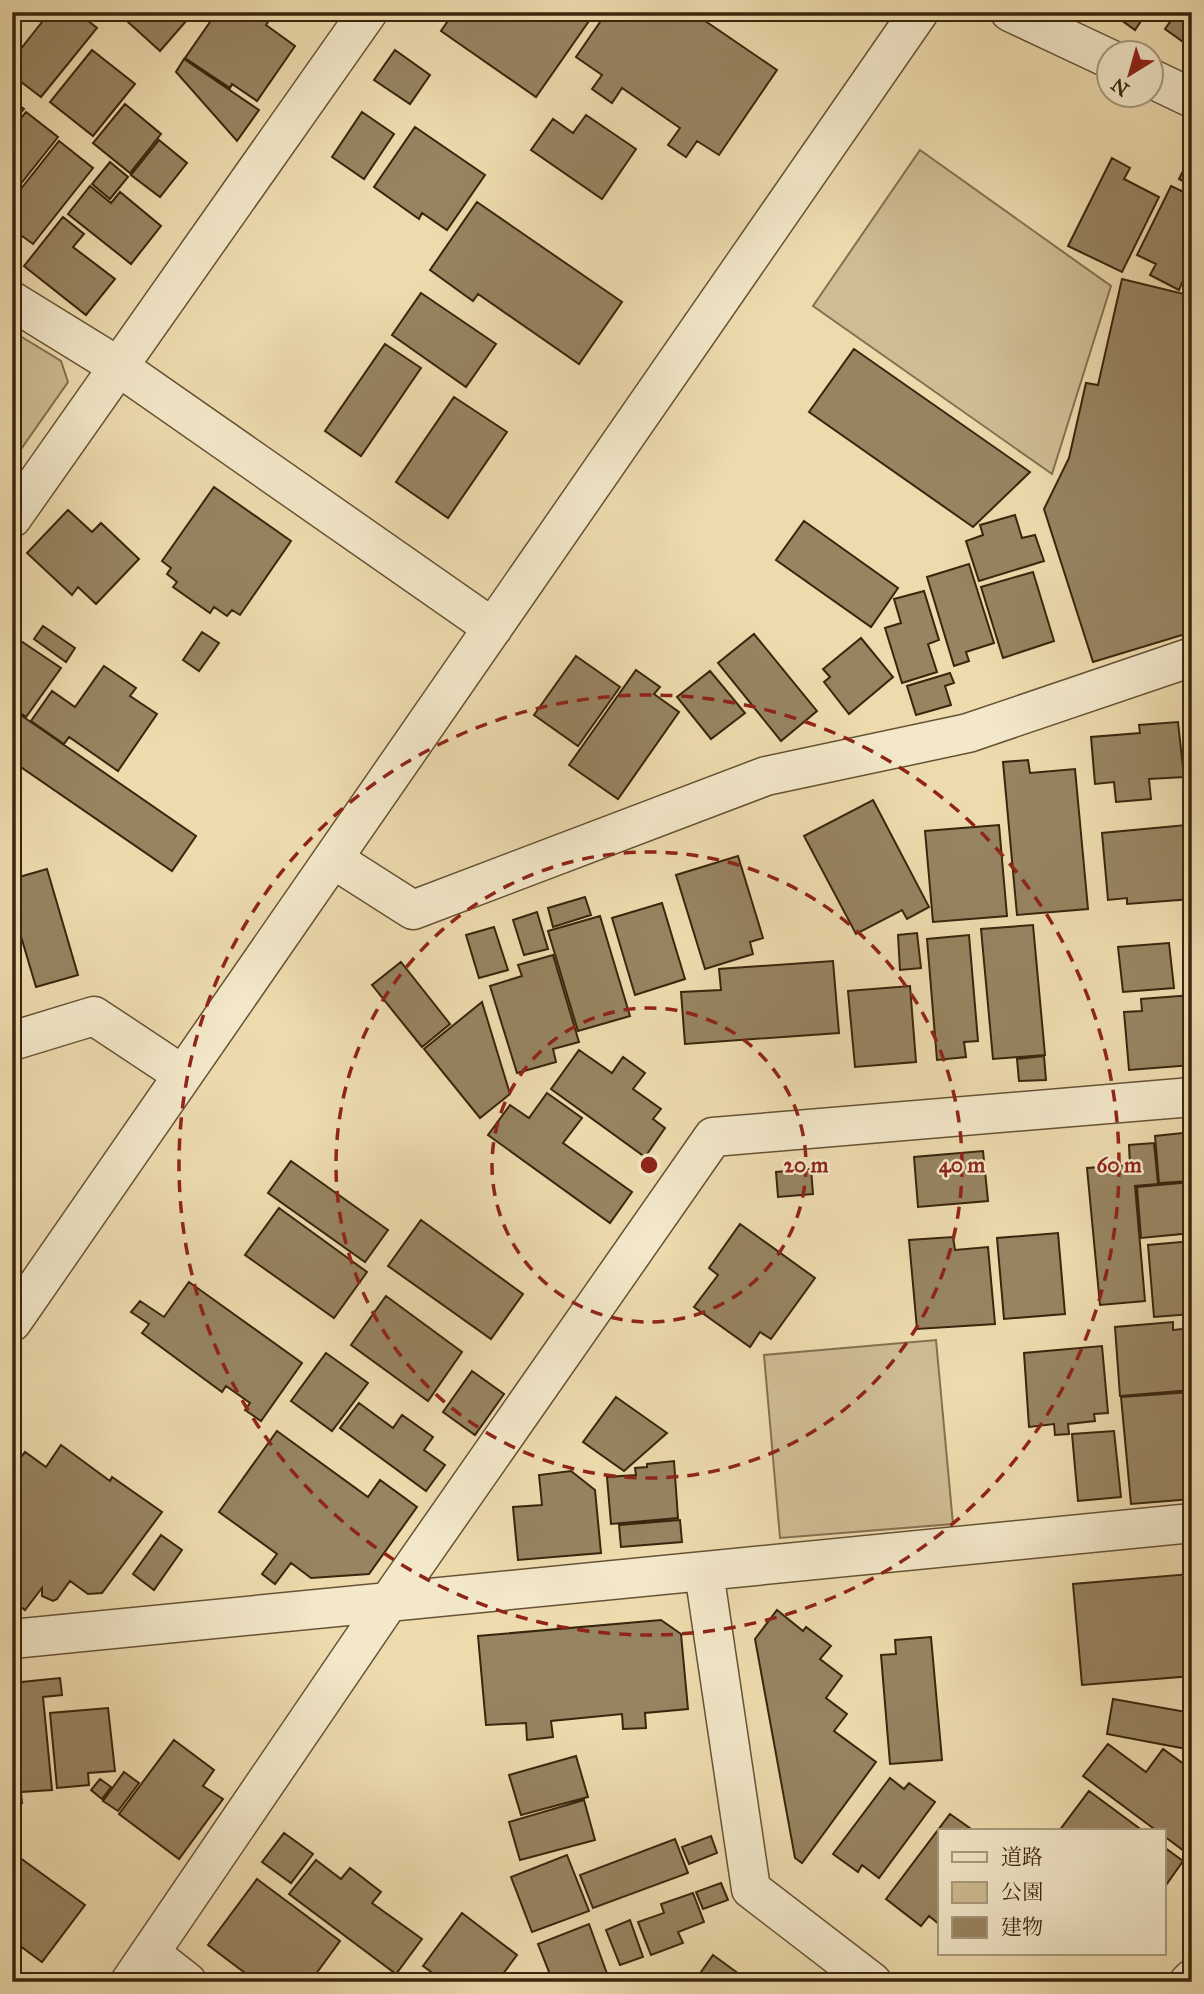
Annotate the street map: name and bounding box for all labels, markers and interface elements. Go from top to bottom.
north arrow [1096,38,1166,108]
text: N [1107,73,1133,101]
text: 20 m [784,1152,829,1178]
text: 40 m [939,1152,985,1178]
text: 60 m [1096,1152,1142,1178]
centre of rings [637,1153,661,1177]
legend [938,1829,1166,1955]
text: 道路 [1001,1844,1043,1870]
text: 公園 [1001,1879,1043,1905]
text: 建物 [1001,1914,1043,1940]

